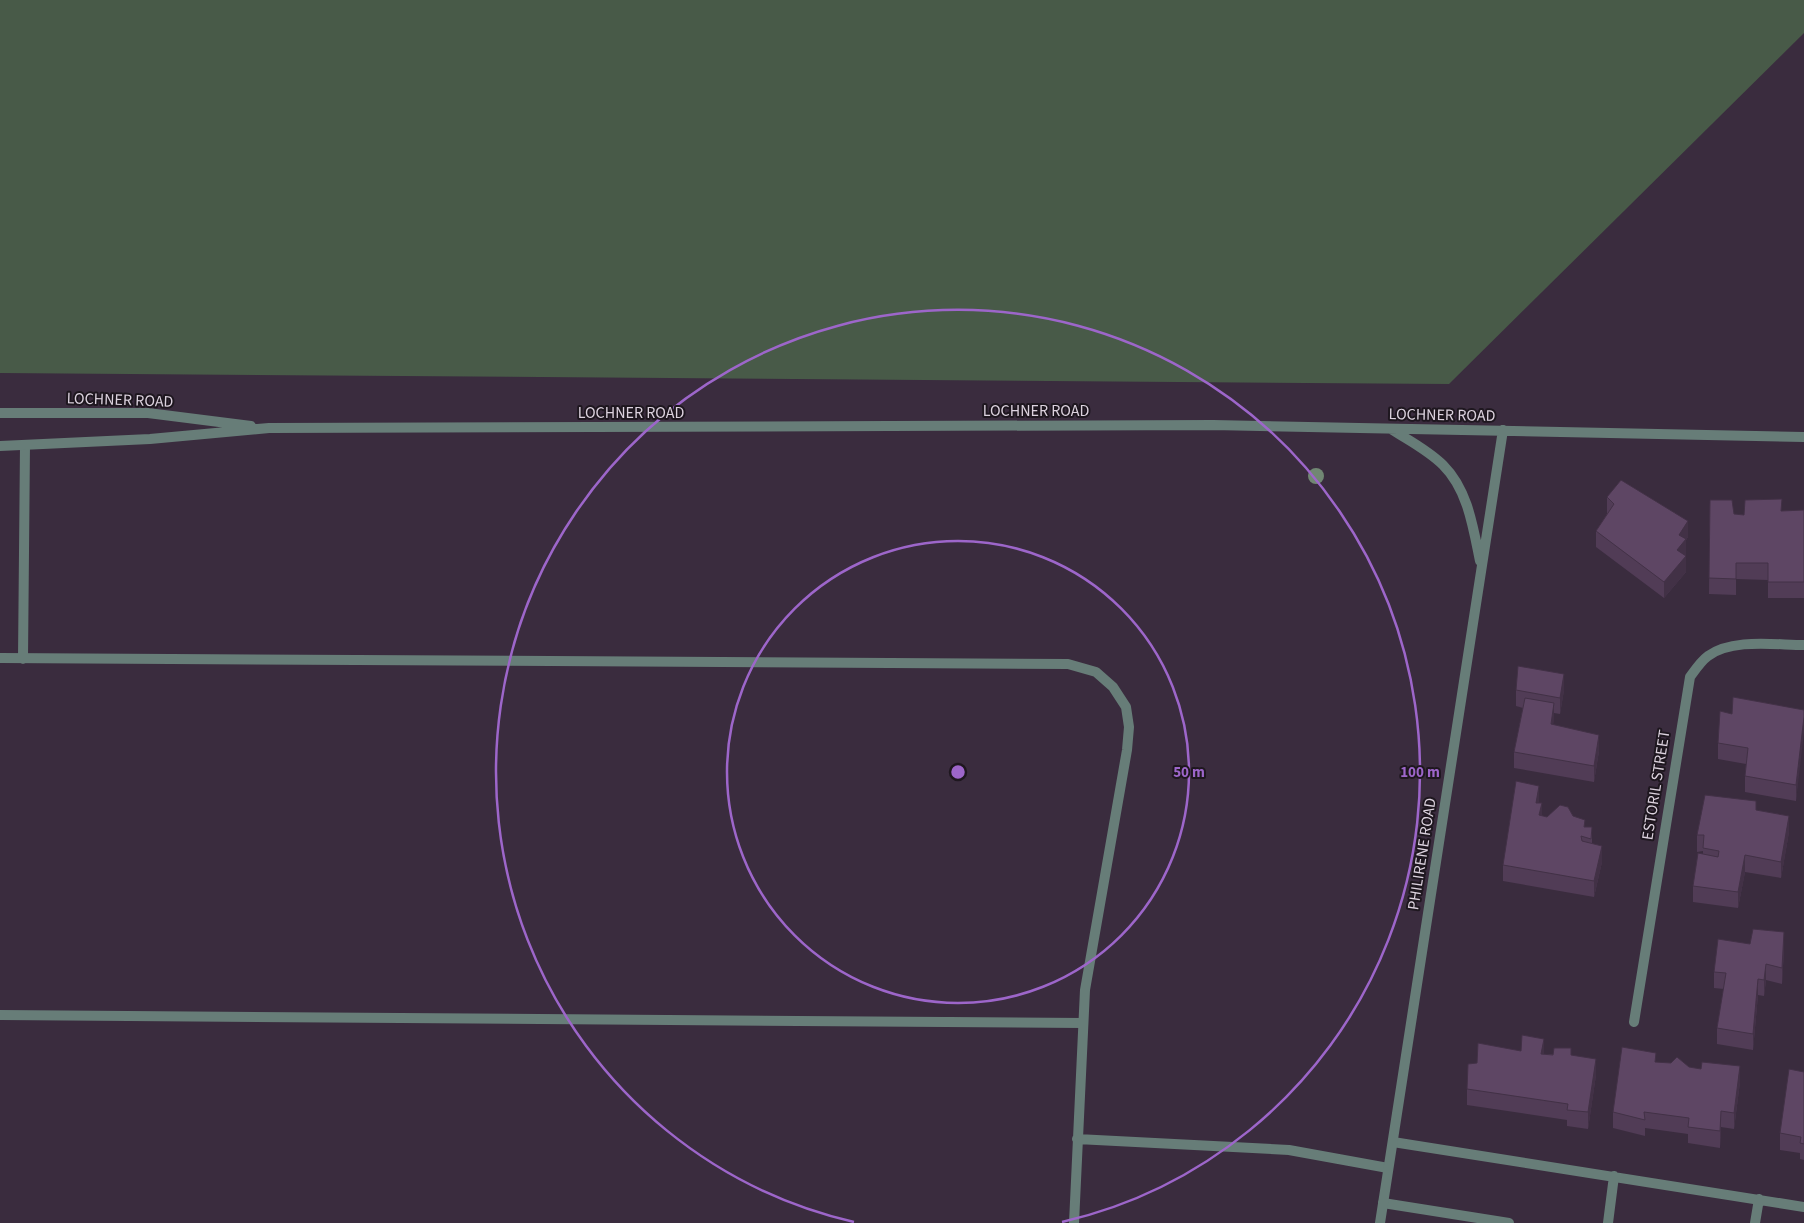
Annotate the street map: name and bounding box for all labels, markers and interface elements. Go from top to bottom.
street label: LOCHNER ROAD [66,387,174,413]
street label: LOCHNER ROAD [983,400,1090,422]
street label: LOCHNER ROAD [578,402,685,424]
street label: LOCHNER ROAD [1388,403,1496,427]
street label: ESTORIL STREET [1636,728,1676,842]
text: 50 m [1173,762,1205,783]
text: 100 m [1400,762,1440,783]
centre of rings [949,763,967,781]
street label: PHILIRENE ROAD [1402,796,1442,912]

